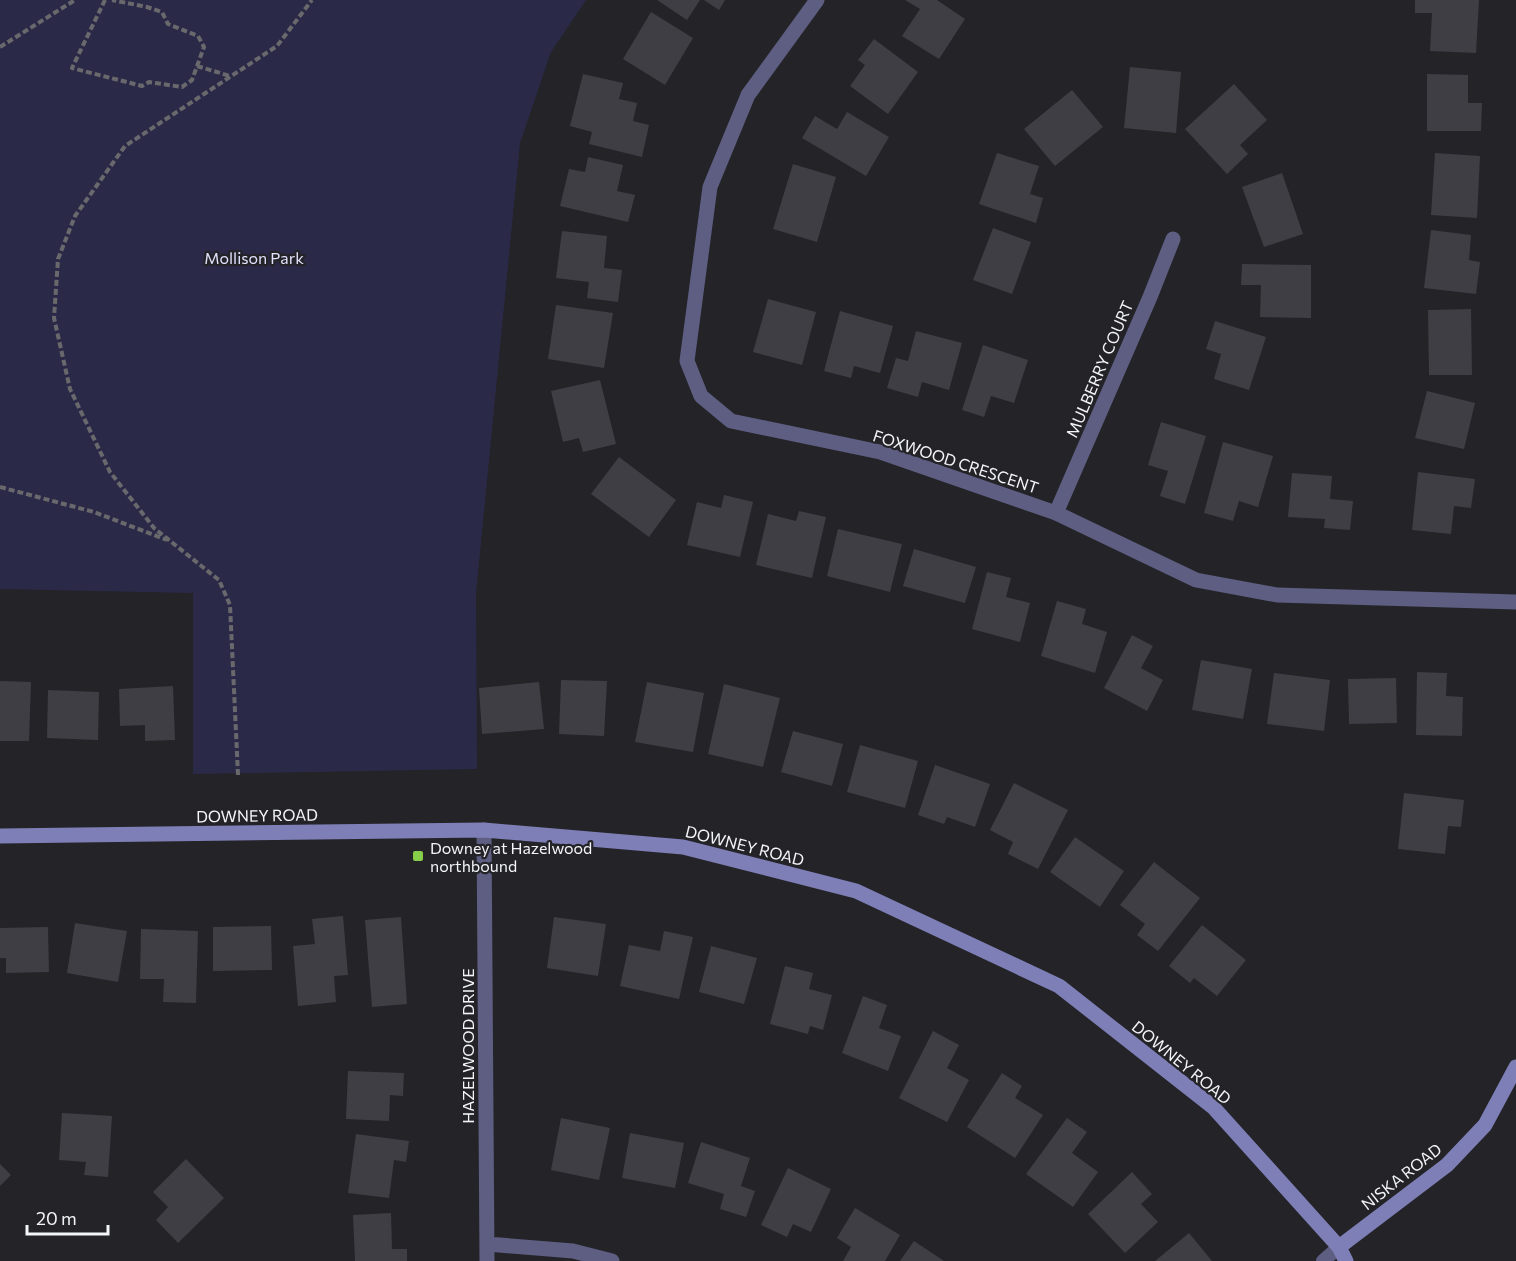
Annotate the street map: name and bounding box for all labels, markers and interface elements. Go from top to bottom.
park label: Mollison Park [204,248,304,267]
street label: MULBERRY COURT [1062,298,1136,440]
street label: FOXWOOD CRESCENT [871,425,1041,497]
street label: DOWNEY ROAD [196,804,318,826]
street label: DOWNEY ROAD [684,821,806,869]
place label: Downey at Hazelwood northbound [430,838,592,875]
marker: Downey at Hazelwood northbound [411,849,425,863]
street label: HAZELWOOD DRIVE [458,968,477,1124]
street label: DOWNEY ROAD [1129,1016,1235,1108]
street label: NISKA ROAD [1357,1139,1445,1213]
scale bar [27,1198,108,1236]
text: 20 m [36,1207,77,1229]

